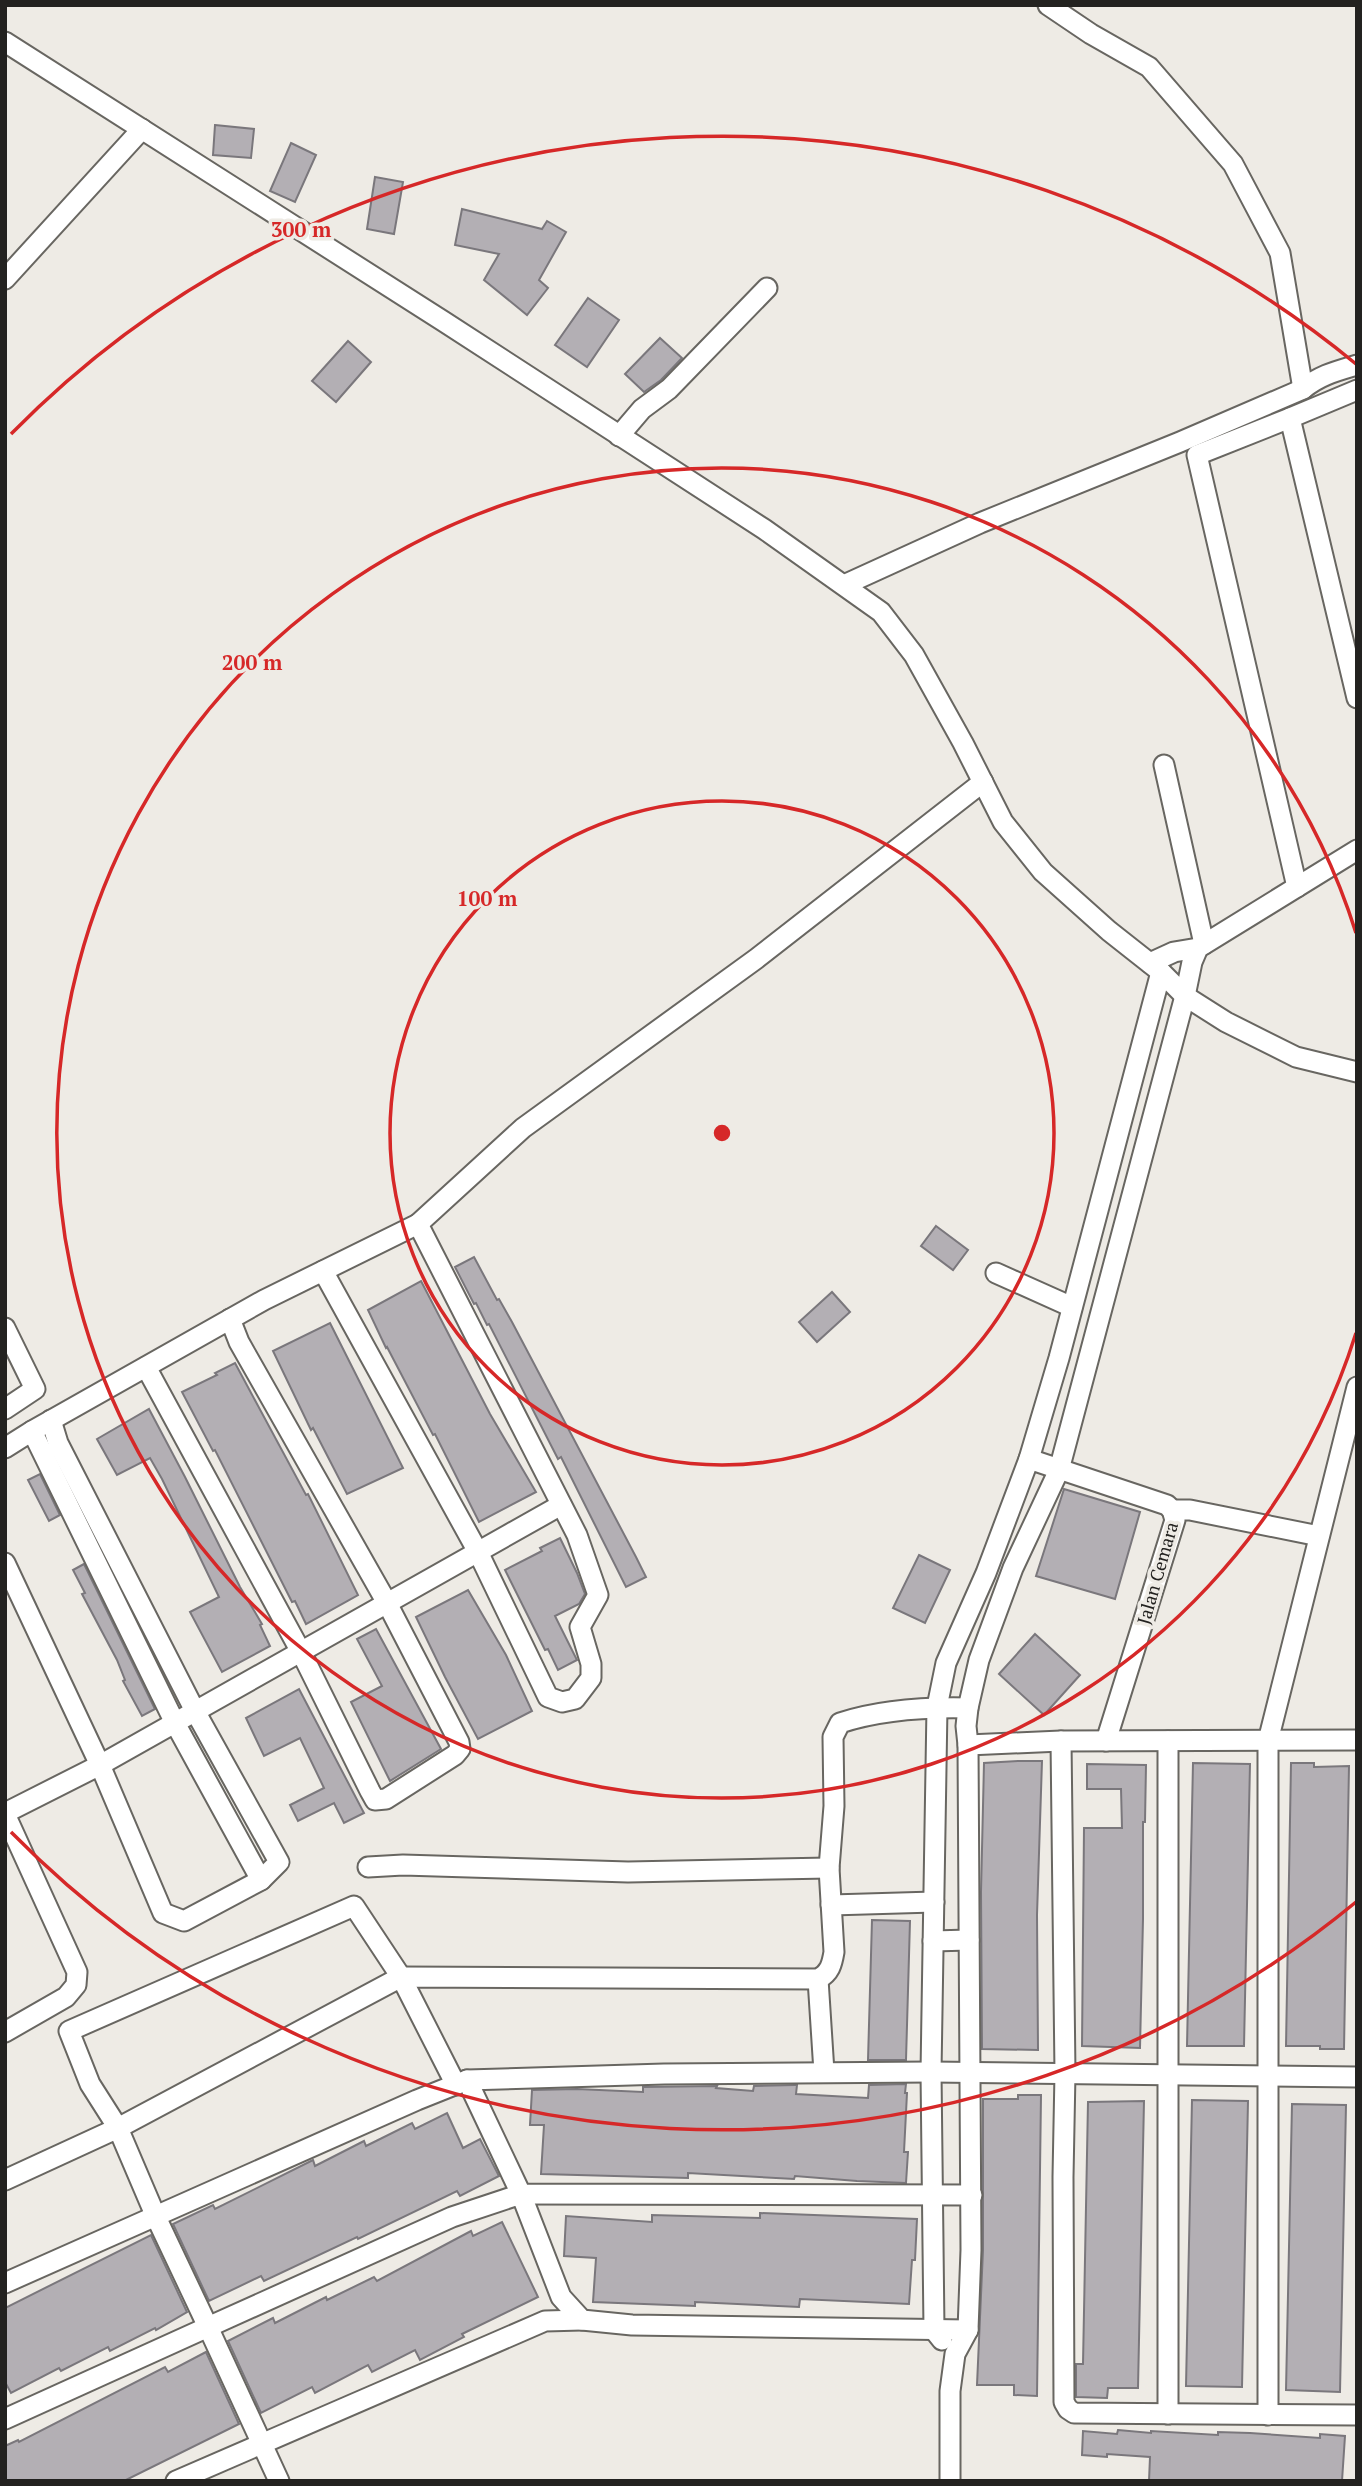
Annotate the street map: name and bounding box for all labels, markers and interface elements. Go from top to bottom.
text: 300 m [271,215,332,243]
text: 200 m [222,648,283,676]
text: 100 m [457,884,518,912]
centre of rings [710,1121,734,1145]
street label: Jalan Cemara [1131,1519,1183,1627]

